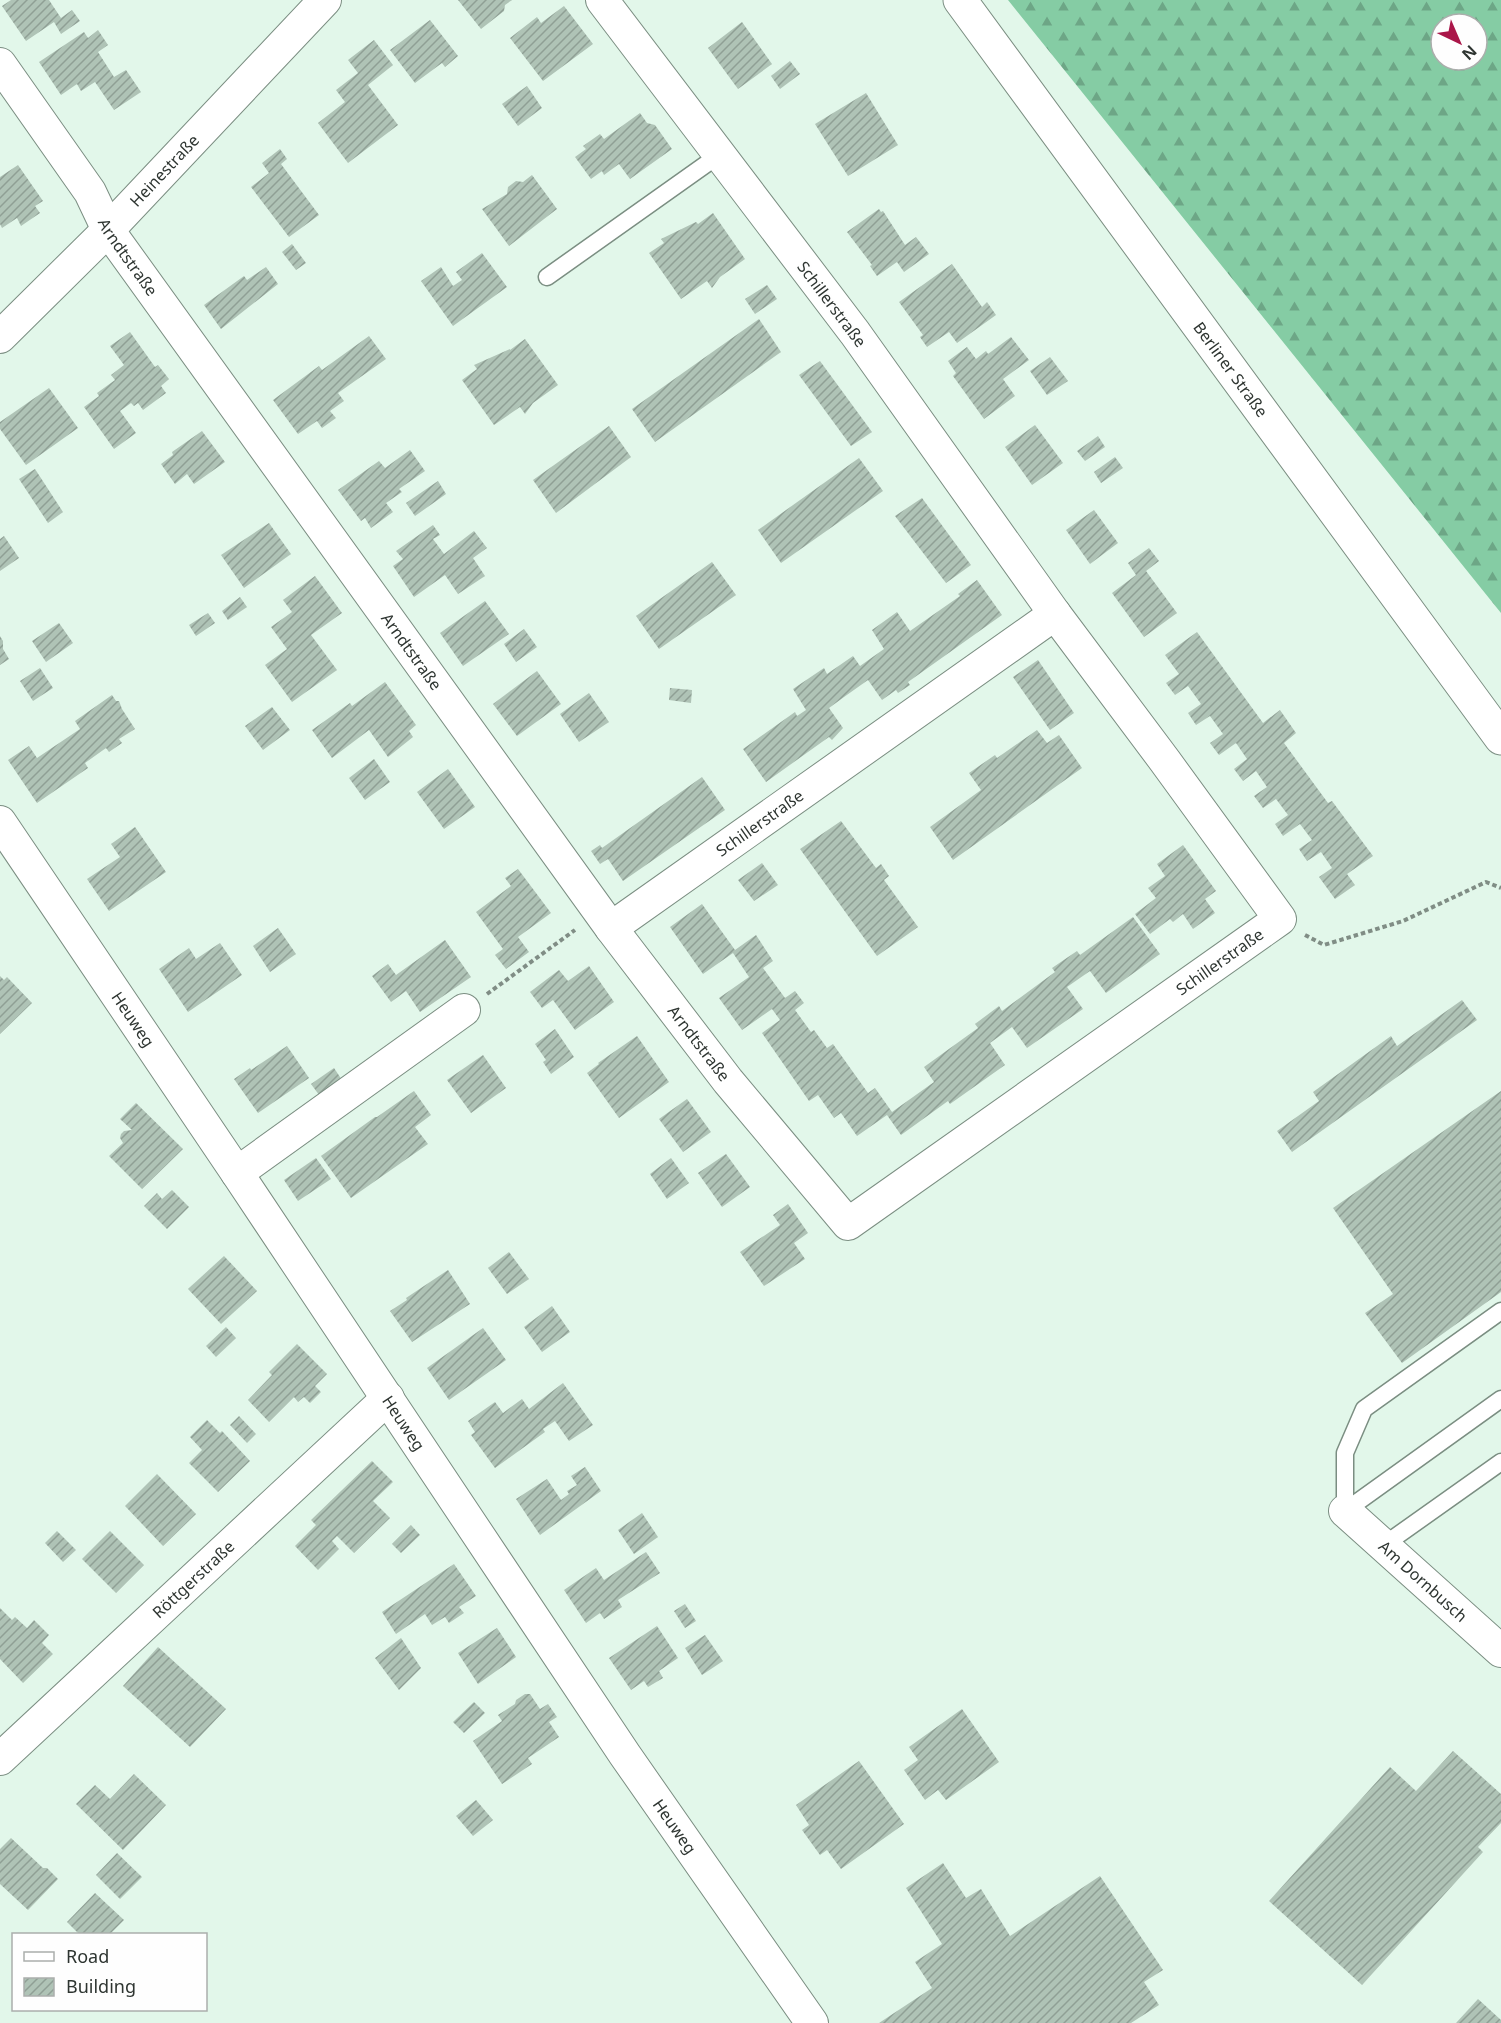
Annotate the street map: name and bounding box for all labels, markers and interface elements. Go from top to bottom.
north arrow [1429,12,1489,72]
text: N [1457,40,1482,65]
street label: Heinestraße [125,129,204,211]
street label: Arndtstraße [93,215,163,300]
street label: Schillerstraße [792,257,872,351]
street label: Berliner Straße [1188,317,1273,421]
street label: Arndtstraße [376,608,447,694]
street label: Schillerstraße [711,784,808,861]
street label: Schillerstraße [1171,923,1268,1000]
street label: Heuweg [107,987,160,1051]
street label: Arndtstraße [663,1001,735,1086]
street label: Heuweg [377,1391,430,1455]
street label: Am Dornbusch [1374,1535,1472,1627]
street label: Röttgerstraße [148,1536,239,1623]
street label: Heuweg [648,1795,702,1858]
legend [12,1933,207,2011]
text: Road [66,1944,109,1968]
text: Building [66,1974,136,1998]

